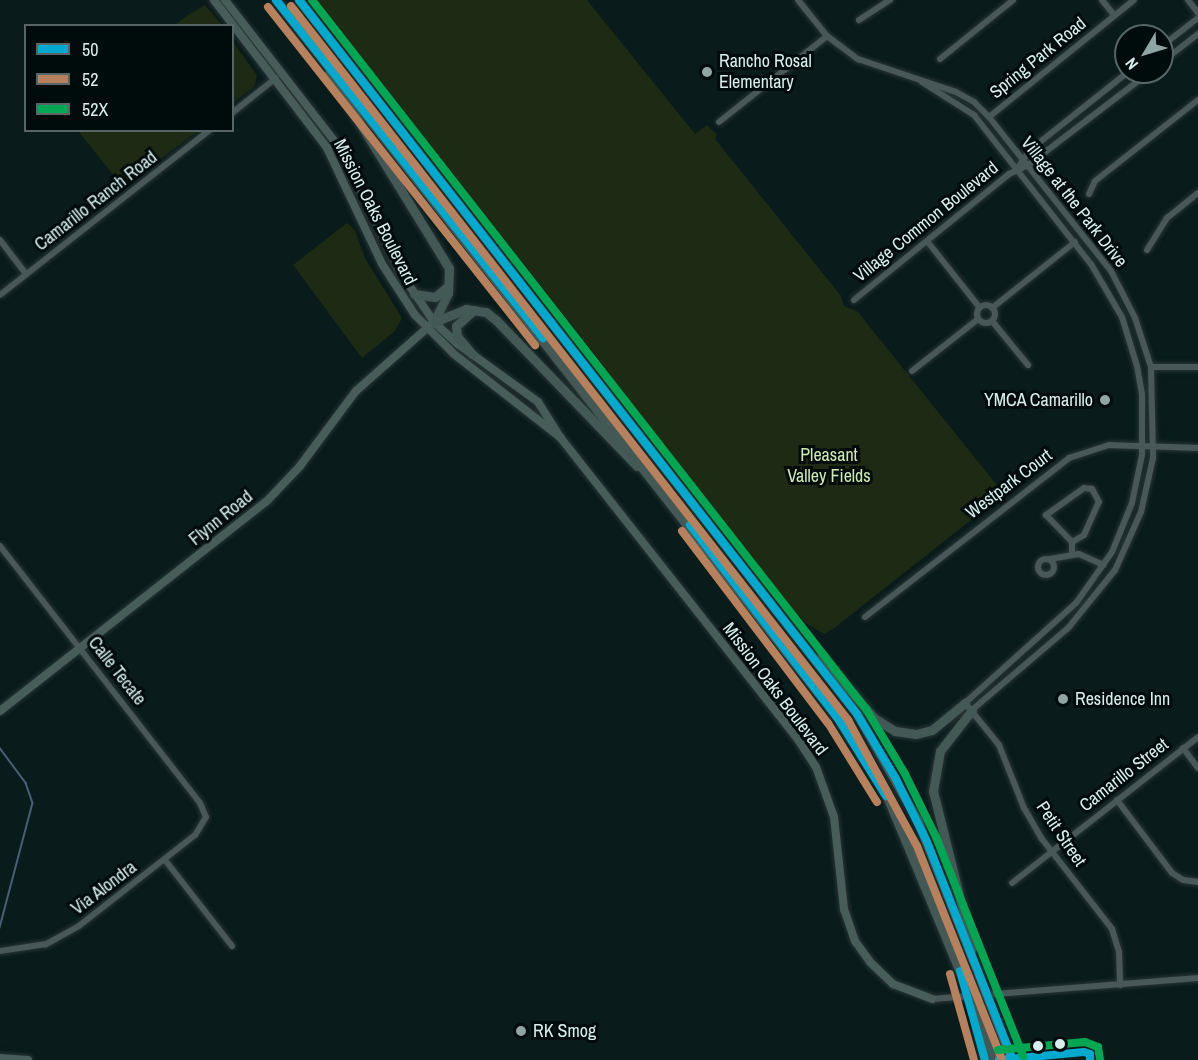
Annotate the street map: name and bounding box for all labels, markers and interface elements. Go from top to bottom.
street label: Spring Park Road [986,13,1090,103]
legend [24,24,234,132]
north arrow [1114,24,1174,84]
text: 50 [82,37,98,62]
place label: Rancho Rosal Elementary [719,51,812,94]
text: N [1120,53,1143,74]
marker: Rancho Rosal Elementary [700,65,714,79]
text: 52 [82,67,98,92]
text: 52X [82,97,108,122]
street label: Village at the Park Drive [1016,132,1132,272]
street label: Mission Oaks Boulevard [329,135,421,289]
street label: Camarillo Ranch Road [31,147,161,255]
street label: Village Common Boulevard [849,157,1003,287]
place label: YMCA Camarillo [983,389,1093,411]
marker: YMCA Camarillo [1098,393,1112,407]
park label: Pleasant Valley Fields [787,445,871,488]
street label: Westpark Court [962,445,1056,523]
street label: Flynn Road [185,486,257,550]
street label: Mission Oaks Boulevard [718,618,832,760]
street label: Calle Tecate [83,632,151,710]
place label: Residence Inn [1075,688,1170,710]
marker: Residence Inn [1056,692,1070,706]
street label: Camarillo Street [1075,734,1173,816]
street label: Petit Street [1031,797,1091,871]
street label: Via Alondra [67,856,141,920]
place label: RK Smog [533,1020,596,1042]
marker: RK Smog [514,1024,528,1038]
unlabelled marker [1054,1038,1066,1050]
unlabelled marker [1032,1040,1044,1052]

